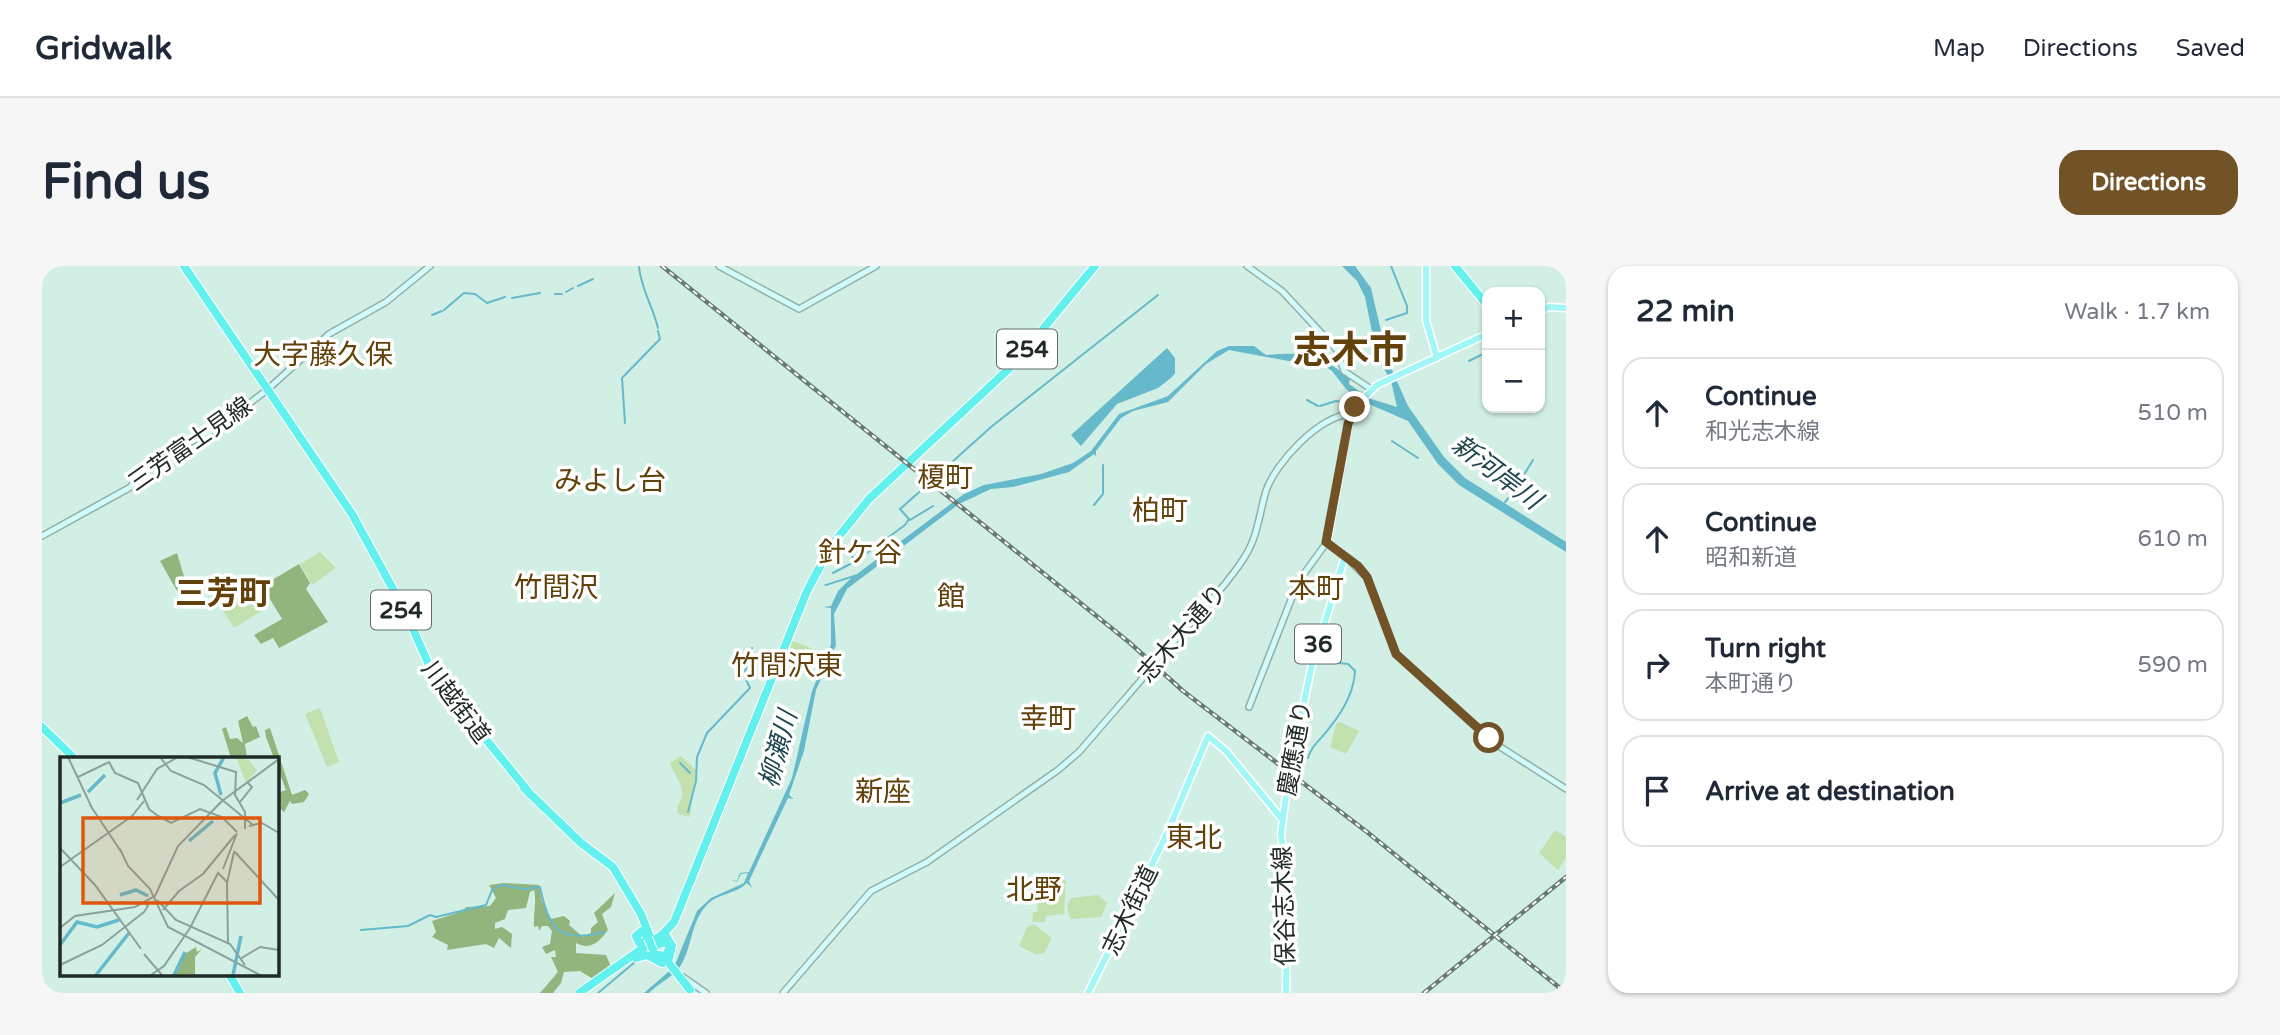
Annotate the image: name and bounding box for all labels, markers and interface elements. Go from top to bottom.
text: Gridwalk [35,29,172,68]
text: Map [1933,34,1985,63]
text: Directions [2023,34,2138,63]
text: Saved [2176,34,2245,63]
button: Directions [2059,150,2238,215]
text: Find us [42,153,210,212]
map controls [1482,287,1545,413]
button: + [1482,287,1545,350]
text: 22 min [1636,293,1735,330]
text: Walk · 1.7 km [2064,298,2210,326]
district label: 志木市 [1293,328,1407,374]
road number: 254 [997,330,1057,368]
district label: 大字藤久保 [253,338,393,372]
button: − [1482,350,1545,413]
text: Continue [1705,381,1817,412]
street label: 三芳富士見線 [123,391,258,498]
route end [1339,391,1370,422]
icon: ahead [1638,394,1676,432]
text: 510 m [2138,399,2208,427]
text: 和光志木線 [1705,418,1820,446]
water label: 新河岸川 [1446,429,1550,518]
district label: 榎町 [917,461,973,495]
district label: みよし台 [554,464,666,498]
district label: 柏町 [1132,494,1188,528]
text: Continue [1705,507,1817,538]
icon: ahead [1638,520,1676,558]
text: 610 m [2138,525,2208,553]
district label: 針ケ谷 [818,536,902,570]
text: 昭和新道 [1705,544,1797,572]
district label: 竹間沢 [514,571,598,605]
district label: 本町 [1288,572,1344,606]
district label: 三芳町 [175,575,271,613]
street label: 志木大通り [1132,579,1233,688]
district label: 館 [937,580,965,614]
road number: 254 [371,590,431,630]
road number: 36 [1295,624,1341,664]
text: Turn right [1705,633,1826,664]
icon: right [1638,646,1676,684]
district label: 竹間沢東 [731,649,843,683]
text: 590 m [2138,651,2208,679]
street label: 川越街道 [415,655,496,749]
text: 本町通り [1705,670,1797,698]
street label: 慶應通り [1273,698,1318,798]
district label: 幸町 [1020,702,1076,736]
water label: 柳瀬川 [753,705,804,791]
route start [1473,722,1504,753]
inset map [60,757,278,976]
icon: arrive [1638,772,1676,810]
district label: 新座 [855,775,911,809]
text: Arrive at destination [1705,776,1955,807]
district label: 東北 [1166,821,1222,855]
street label: 保谷志木線 [1268,846,1301,966]
street label: 志木街道 [1096,861,1165,960]
district label: 北野 [1006,873,1062,907]

